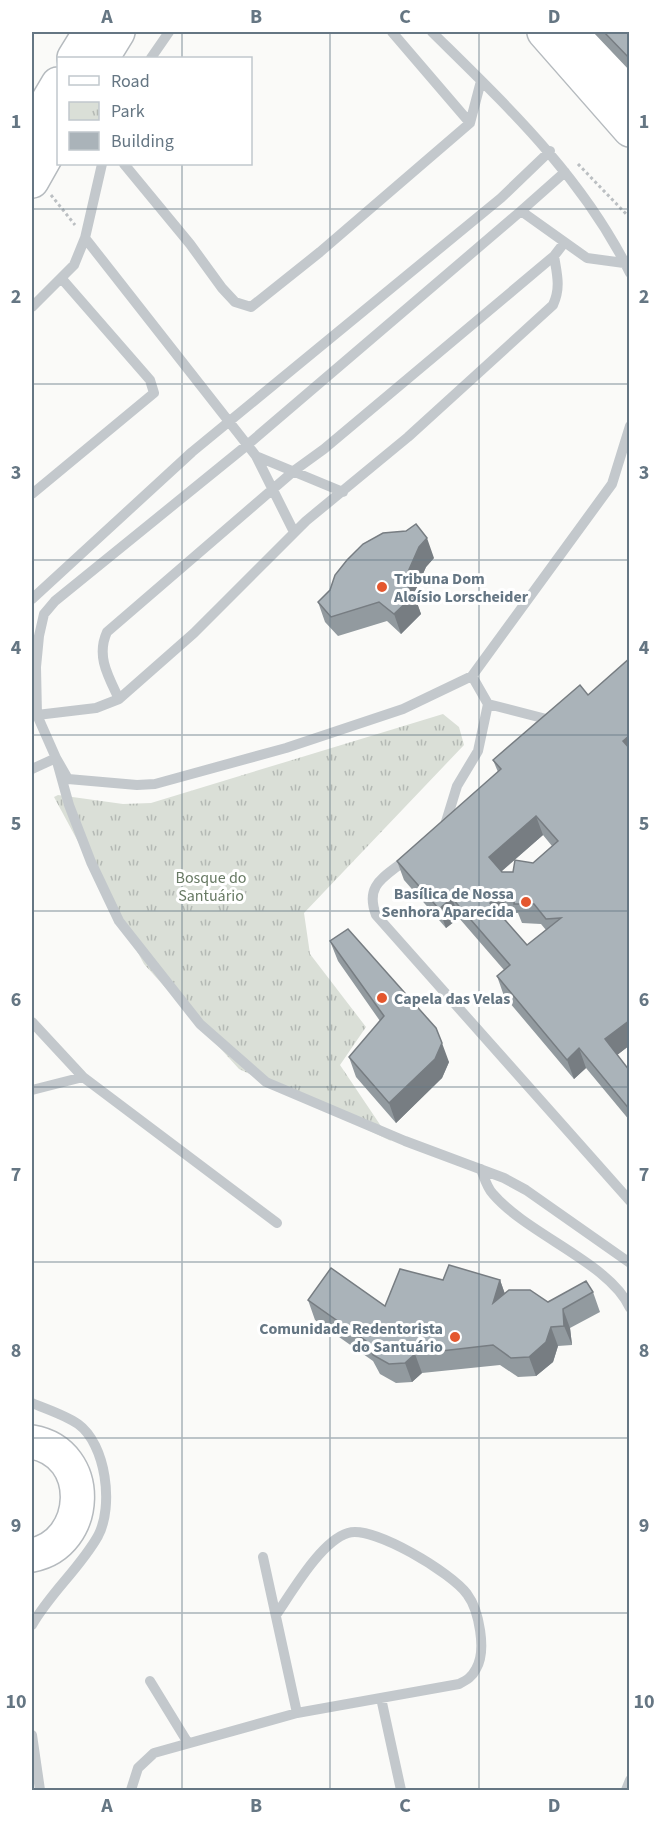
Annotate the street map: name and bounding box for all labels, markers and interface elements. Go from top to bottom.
text: A [100,3,113,31]
text: B [250,3,262,31]
text: C [399,3,411,31]
text: D [548,3,560,31]
legend [57,57,252,165]
text: Road [111,69,150,94]
text: Park [111,99,145,124]
text: 1 [11,108,21,136]
text: 1 [639,108,649,136]
text: Building [111,129,174,154]
text: 2 [11,283,21,311]
text: 2 [639,283,649,311]
text: 3 [11,459,21,487]
text: 3 [639,459,649,487]
place label: Tribuna Dom Aloísio Lorscheider [393,568,529,608]
marker: Tribuna Dom Aloísio Lorscheider [375,580,389,594]
text: 4 [11,634,22,662]
text: 4 [639,634,650,662]
text: 5 [11,810,21,838]
text: 5 [639,810,649,838]
park label: Bosque do Santuário [175,867,247,907]
place label: Basílica de Nossa Senhora Aparecida [382,883,514,923]
marker: Basílica de Nossa Senhora Aparecida [519,895,533,909]
text: 6 [11,986,21,1014]
text: 6 [639,986,649,1014]
place label: Capela das Velas [394,988,510,1010]
marker: Capela das Velas [375,991,389,1005]
text: 7 [11,1161,21,1189]
text: 7 [639,1161,649,1189]
place label: Comunidade Redentorista do Santuário [259,1318,443,1358]
marker: Comunidade Redentorista do Santuário [448,1330,462,1344]
text: 8 [11,1337,21,1365]
text: 8 [639,1337,649,1365]
text: 9 [11,1512,21,1540]
text: 9 [639,1512,649,1540]
text: 10 [5,1688,27,1716]
text: 10 [633,1688,655,1716]
text: A [100,1792,113,1820]
text: B [250,1792,262,1820]
text: C [399,1792,411,1820]
text: D [548,1792,560,1820]

